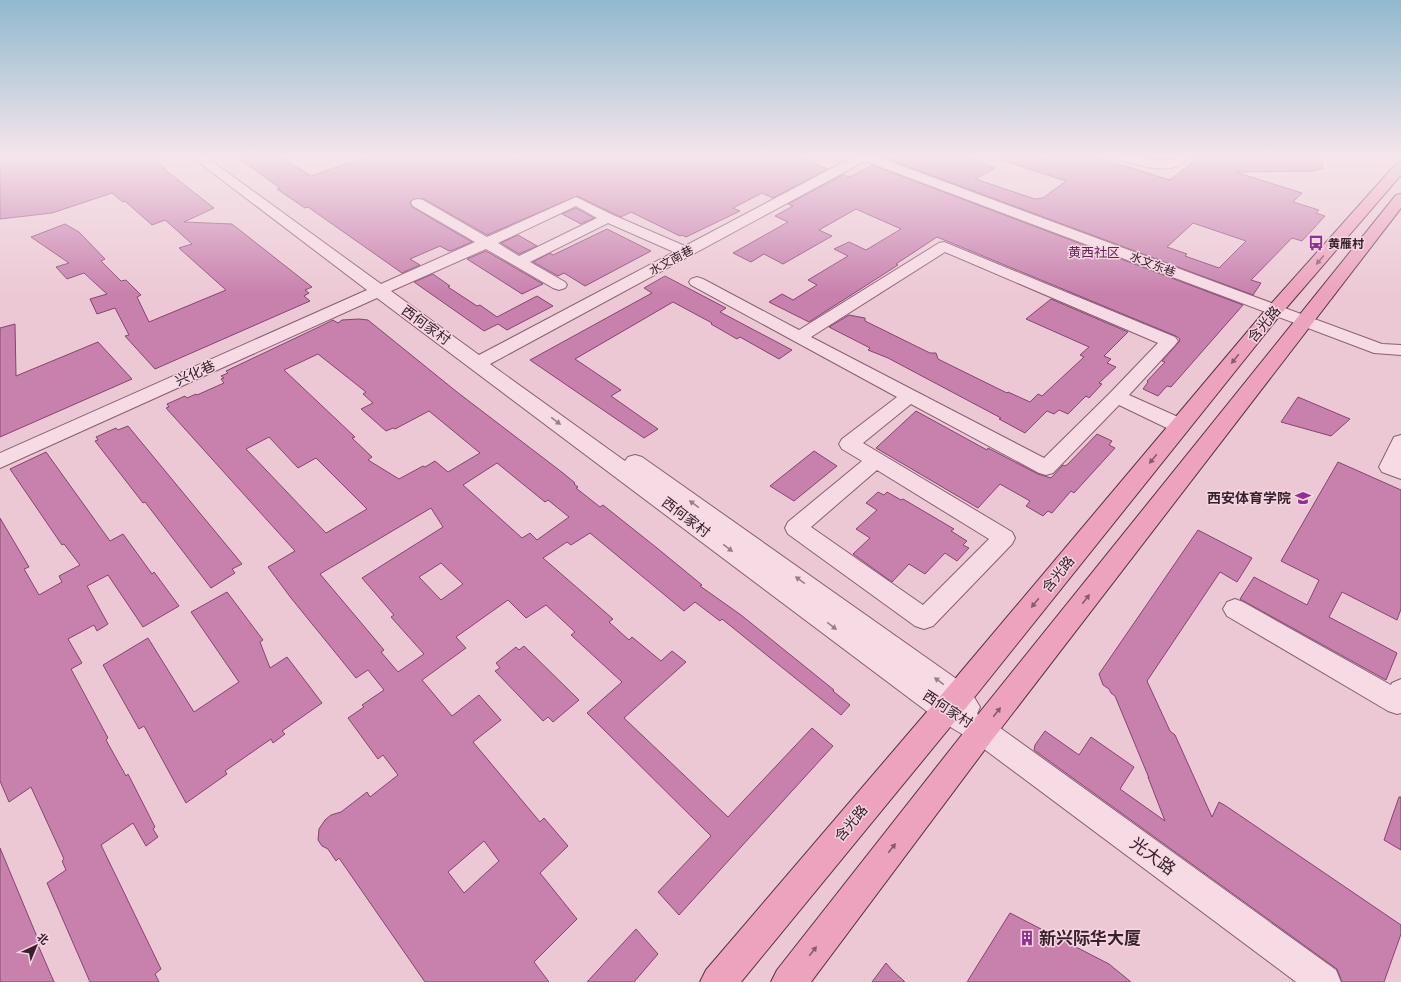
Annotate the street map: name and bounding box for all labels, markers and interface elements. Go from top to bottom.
bus stop icon: 黄雁村 [1307,234,1325,252]
place label: 黄雁村 [1328,236,1364,251]
street label: 水文南巷 [646,242,696,278]
district label: 黄西社区 [1068,244,1120,261]
street label: 水文东巷 [1128,248,1178,280]
one-way arrow [1315,255,1324,265]
street label: 西何家村 [398,301,454,349]
street label: 含光路 [1244,302,1284,346]
one-way arrow [1231,353,1240,364]
street label: 兴化巷 [172,356,218,390]
one-way arrow [551,417,562,425]
one-way arrow [1148,454,1157,464]
place label: 西安体育学院 [1207,489,1291,507]
school or university icon: 西安体育学院 [1294,489,1312,507]
street label: 西何家村 [658,493,714,541]
one-way arrow [689,500,699,508]
one-way arrow [723,544,733,552]
street label: 含光路 [1038,552,1078,596]
one-way arrow [794,576,805,584]
one-way arrow [1082,593,1090,604]
one-way arrow [1030,597,1039,608]
one-way arrow [827,622,838,630]
one-way arrow [934,677,944,685]
street label: 西何家村 [920,686,976,732]
one-way arrow [993,707,1001,718]
street label: 含光路 [831,801,871,845]
street label: 光大路 [1126,832,1180,880]
one-way arrow [888,843,896,854]
north arrow [16,926,56,966]
place label: 新兴际华大厦 [1039,927,1141,949]
building icon: 新兴际华大厦 [1018,929,1036,947]
text: 北 [34,930,52,948]
one-way arrow [808,946,817,957]

